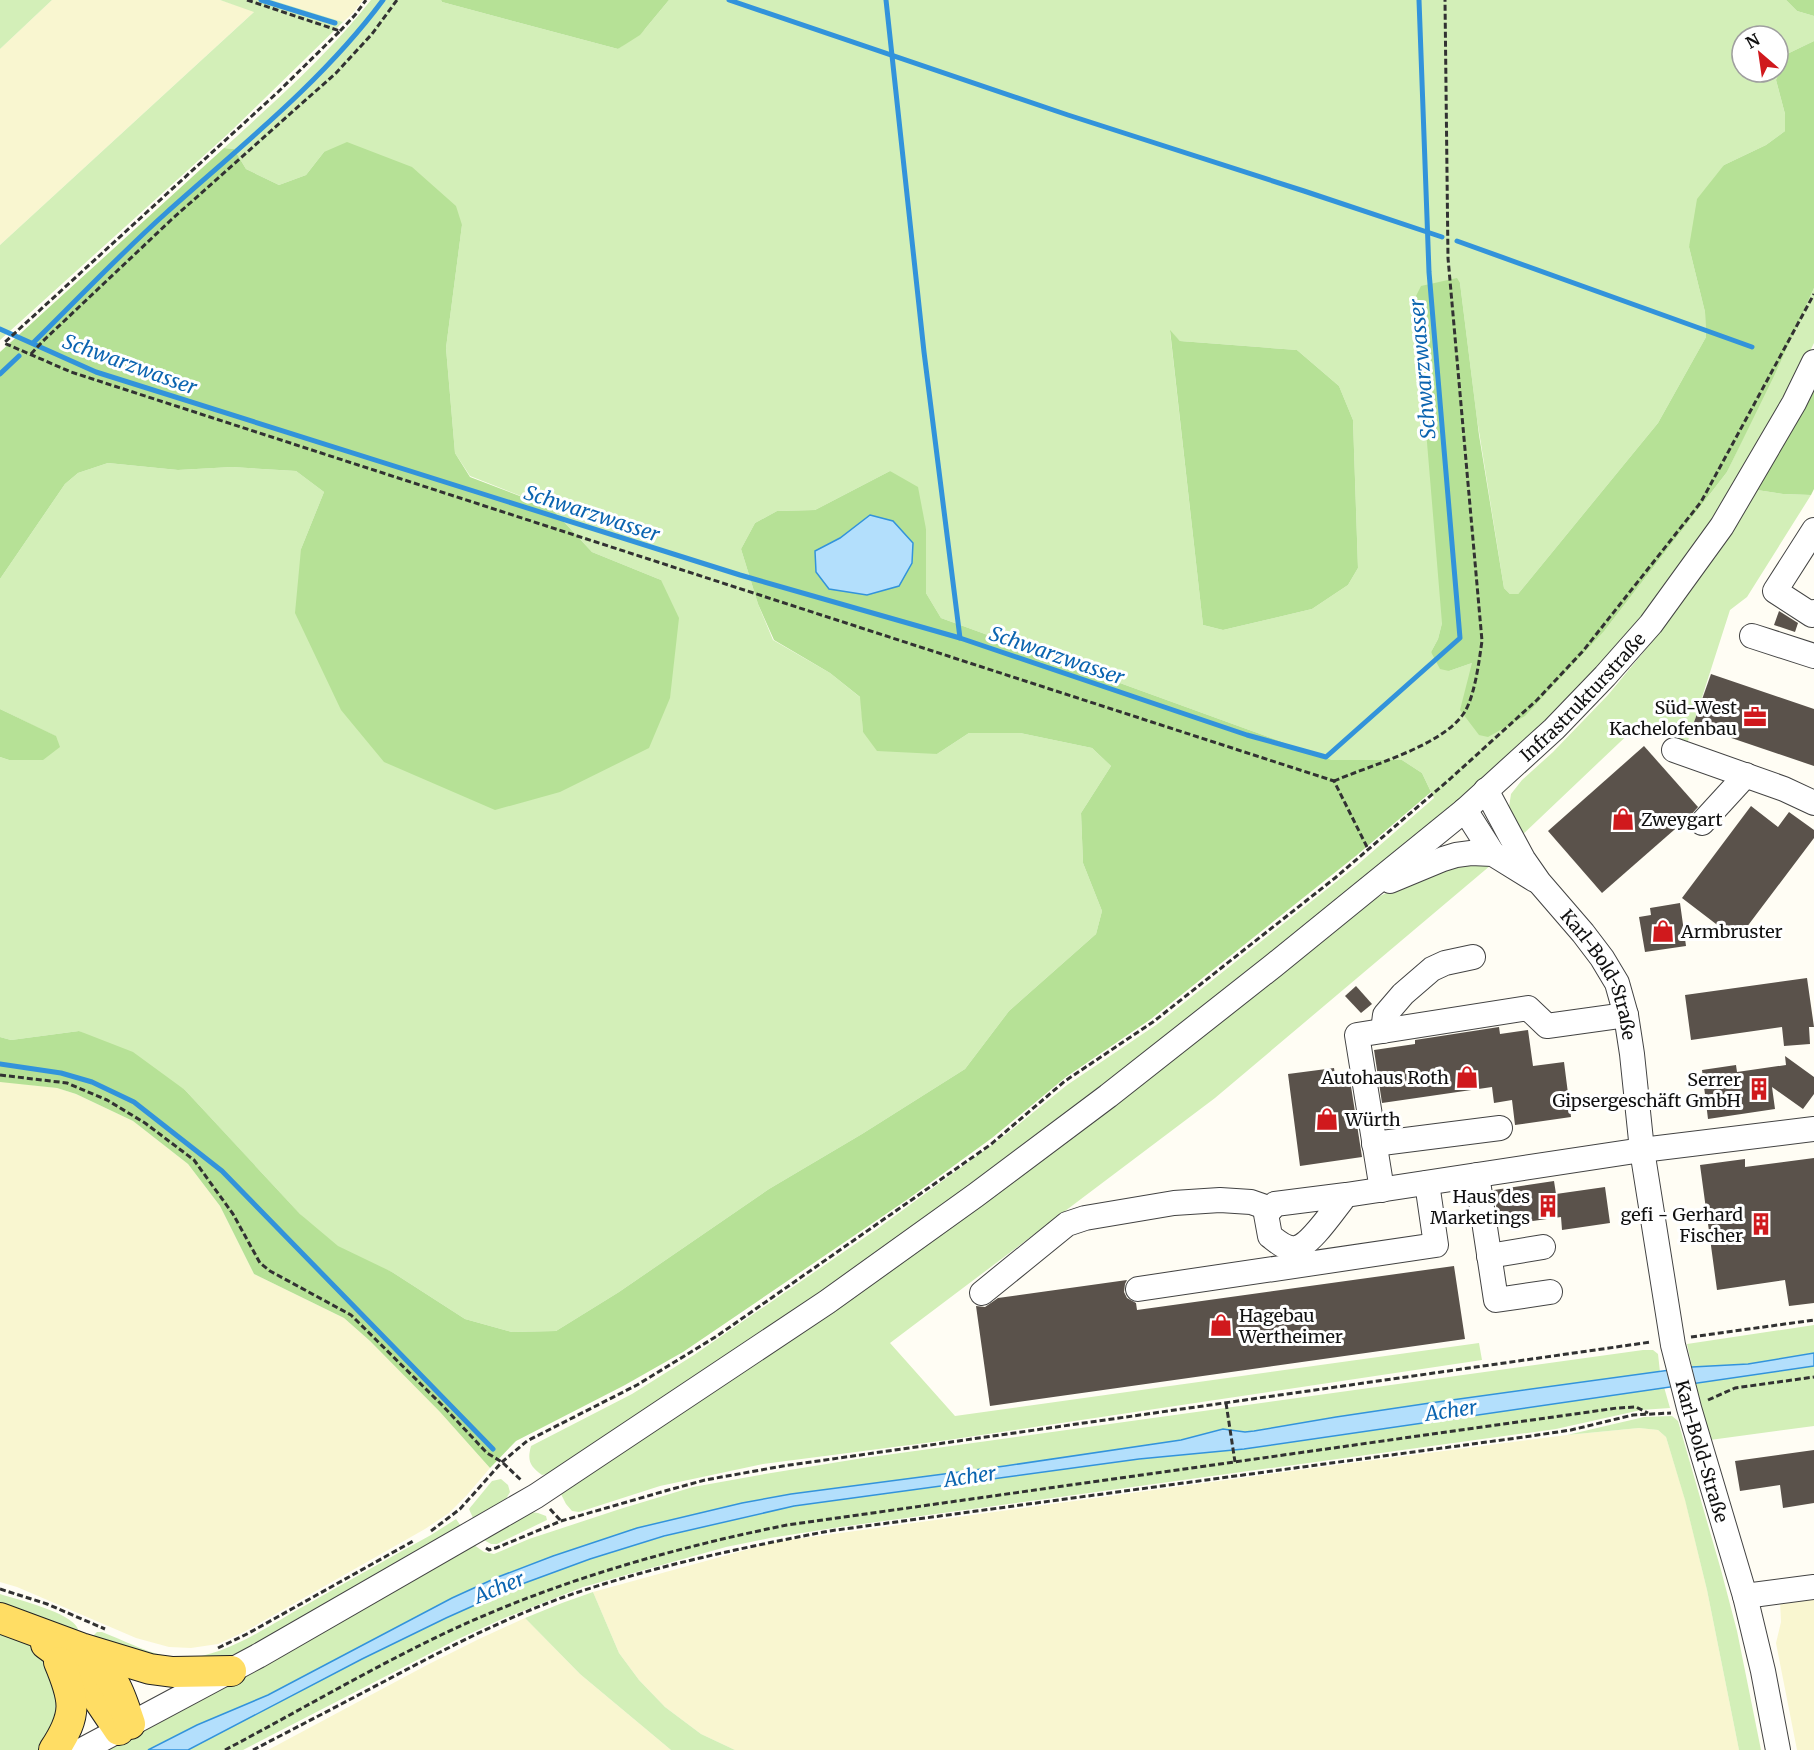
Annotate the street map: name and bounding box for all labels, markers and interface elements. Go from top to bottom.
north arrow [1730,24,1790,84]
text: N [1742,29,1763,53]
water label: Schwarzwasser [1403,297,1441,440]
water label: Schwarzwasser [60,328,201,400]
water label: Schwarzwasser [521,479,664,547]
water label: Schwarzwasser [986,620,1128,690]
street label: Infrastrukturstraße [1515,628,1650,766]
place label: Süd-West Kachelofenbau [1609,696,1737,740]
office icon: Süd-West Kachelofenbau [1742,704,1768,730]
shop icon: Zweygart [1610,806,1636,832]
place label: Zweygart [1641,808,1723,831]
street label: Karl-Bold-Straße [1556,904,1641,1042]
shop icon: Armbruster [1650,918,1676,944]
place label: Armbruster [1680,920,1783,943]
shop icon: Autohaus Roth [1454,1064,1480,1090]
place label: Autohaus Roth [1320,1066,1449,1089]
place label: Serrer Gipsergeschäft GmbH [1552,1068,1741,1112]
building icon: Serrer Gipsergeschäft GmbH [1746,1076,1772,1102]
shop icon: Würth [1314,1106,1340,1132]
place label: Würth [1344,1108,1401,1131]
place label: Haus des Marketings [1430,1185,1530,1229]
building icon: Haus des Marketings [1535,1193,1561,1219]
place label: gefi - Gerhard Fischer [1620,1203,1743,1247]
building icon: gefi - Gerhard Fischer [1748,1211,1774,1237]
place label: Hagebau Wertheimer [1238,1304,1343,1348]
shop icon: Hagebau Wertheimer [1208,1312,1234,1338]
street label: Karl-Bold-Straße [1671,1378,1734,1525]
water label: Acher [1421,1394,1479,1426]
water label: Acher [940,1460,998,1492]
water label: Acher [468,1565,529,1609]

